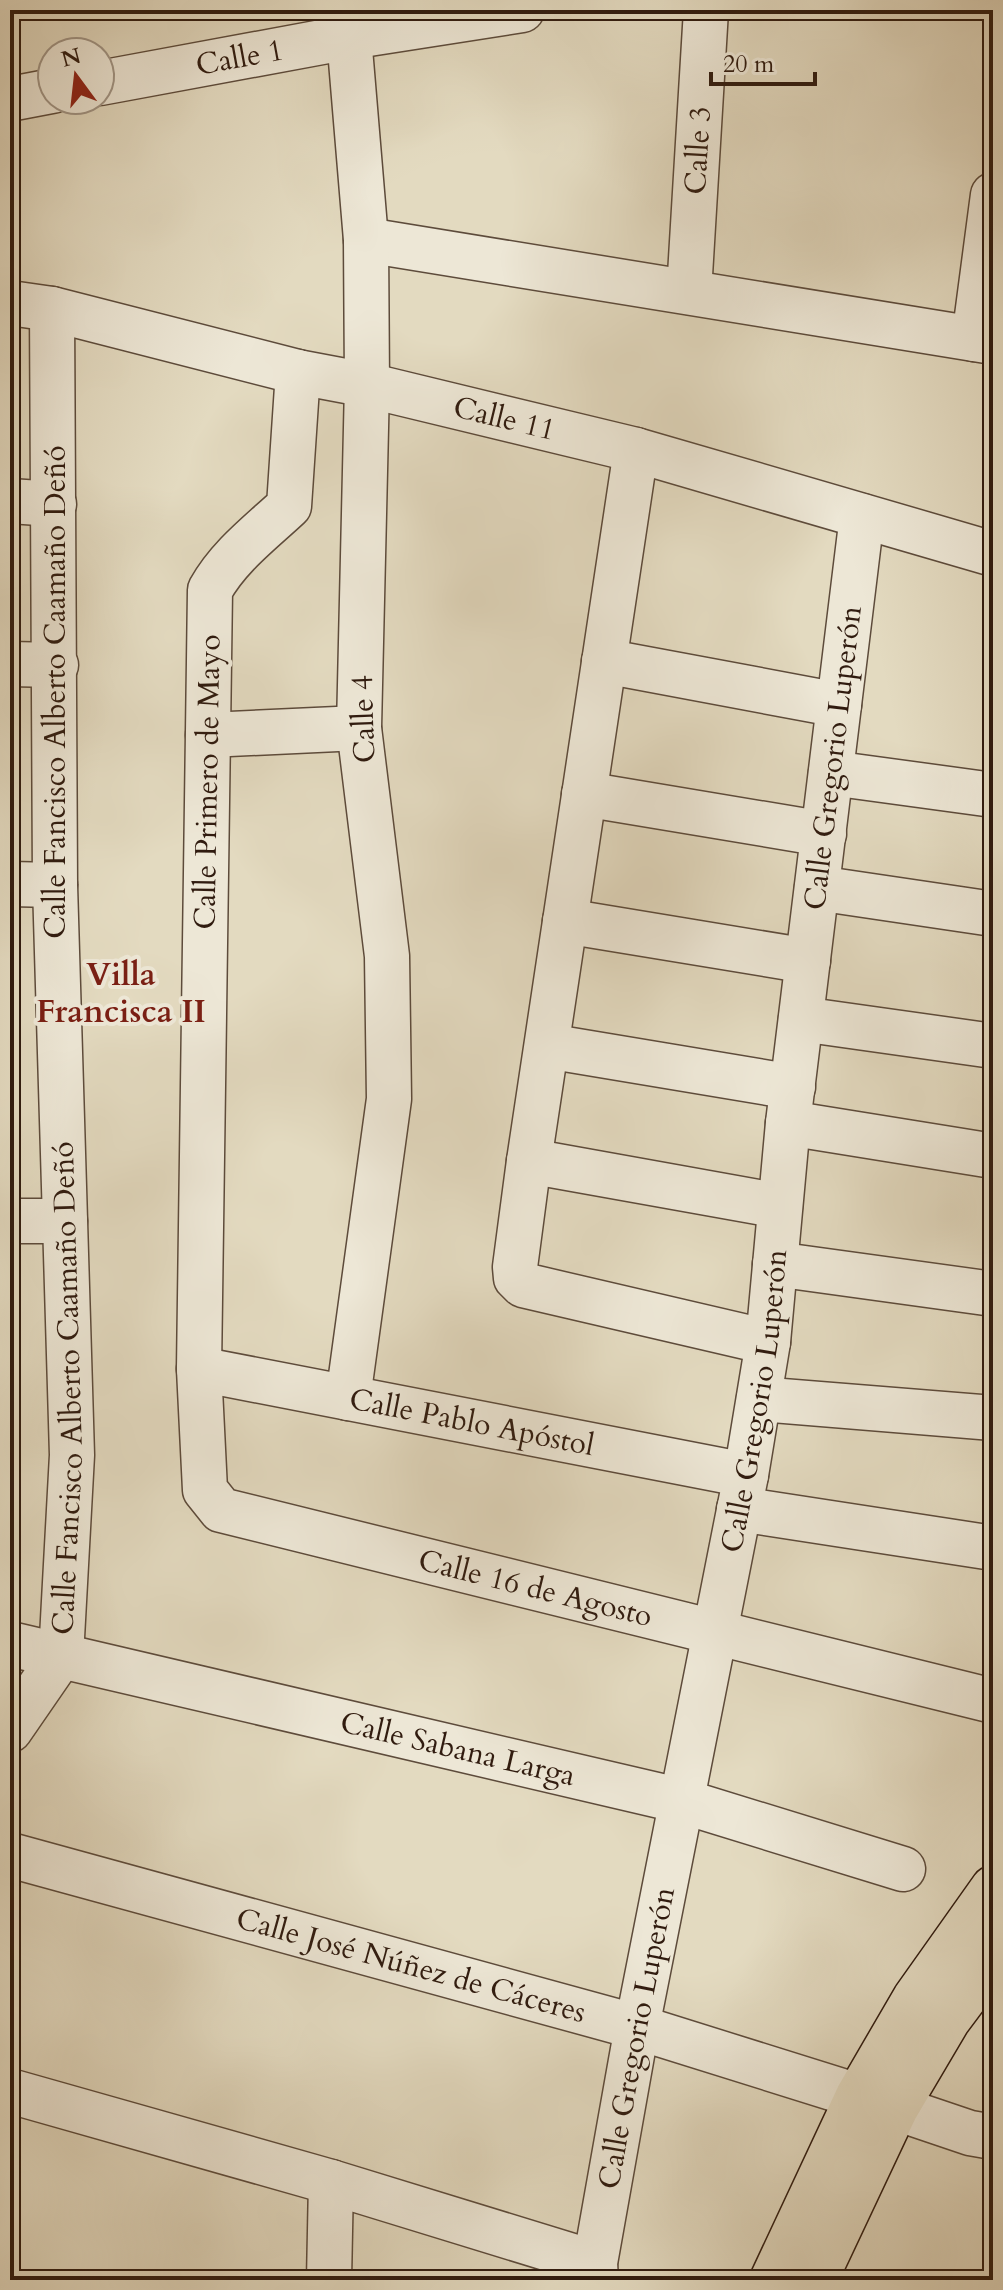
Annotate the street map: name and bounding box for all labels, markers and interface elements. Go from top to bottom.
street label: Calle 1 [193,30,287,86]
north arrow [36,36,116,116]
scale bar [711,36,815,86]
text: N [58,41,84,75]
text: 20 m [723,48,775,81]
street label: Calle 3 [675,105,721,196]
street label: Calle 11 [449,387,560,451]
street label: Calle Fancisco Alberto Caamaño Deñó [35,445,76,939]
street label: Calle Gregorio Luperón [794,603,872,912]
street label: Calle Primero de Mayo [184,634,231,930]
street label: Calle 4 [341,674,386,764]
district label: Villa Francisca II [36,953,206,1034]
street label: Calle Fancisco Alberto Caamaño Deñó [42,1141,93,1636]
street label: Calle Gregorio Luperón [711,1248,797,1556]
street label: Calle Pablo Apóstol [346,1379,598,1466]
street label: Calle 16 de Agosto [414,1540,657,1637]
street label: Calle Sabana Larga [336,1702,579,1796]
street label: Calle Gregorio Luperón [589,1883,685,2192]
street label: Calle José Núñez de Cáceres [232,1898,590,2033]

